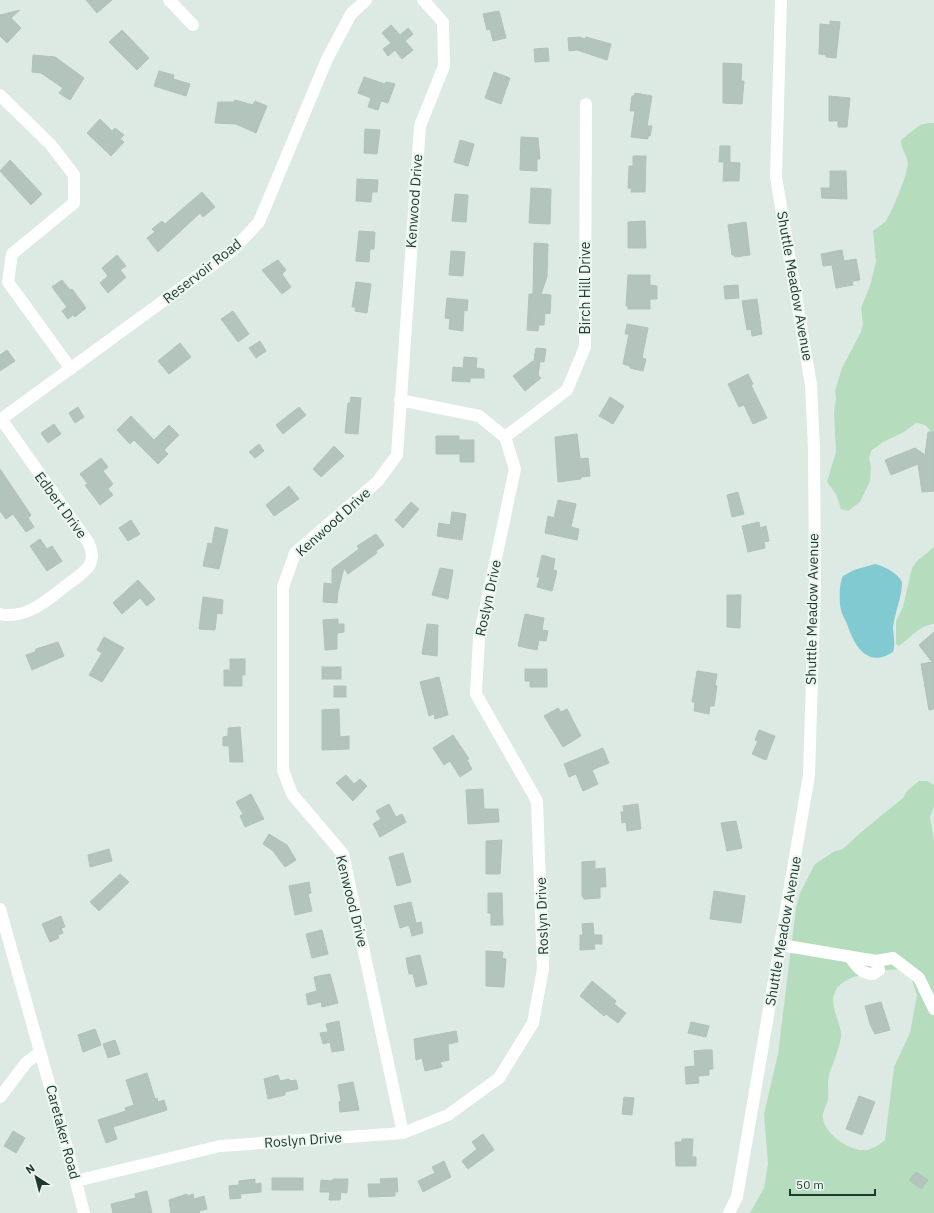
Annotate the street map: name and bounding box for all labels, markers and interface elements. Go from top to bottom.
street label: Kenwood Drive [402,153,426,249]
street label: Shuttle Meadow Avenue [773,210,817,363]
street label: Reservoir Road [159,235,245,307]
street label: Birch Hill Drive [576,241,594,334]
street label: Edbert Drive [31,468,91,542]
street label: Kenwood Drive [292,484,374,560]
street label: Shuttle Meadow Avenue [802,533,822,685]
street label: Roslyn Drive [471,558,505,638]
street label: Kenwood Drive [332,853,372,949]
street label: Shuttle Meadow Avenue [761,854,805,1007]
street label: Roslyn Drive [532,876,552,955]
street label: Caretaker Road [42,1083,84,1181]
street label: Roslyn Drive [264,1128,343,1152]
north arrow [16,1157,56,1197]
text: N [23,1161,37,1177]
scale bar [790,1171,875,1197]
text: 50 m [796,1177,824,1192]

